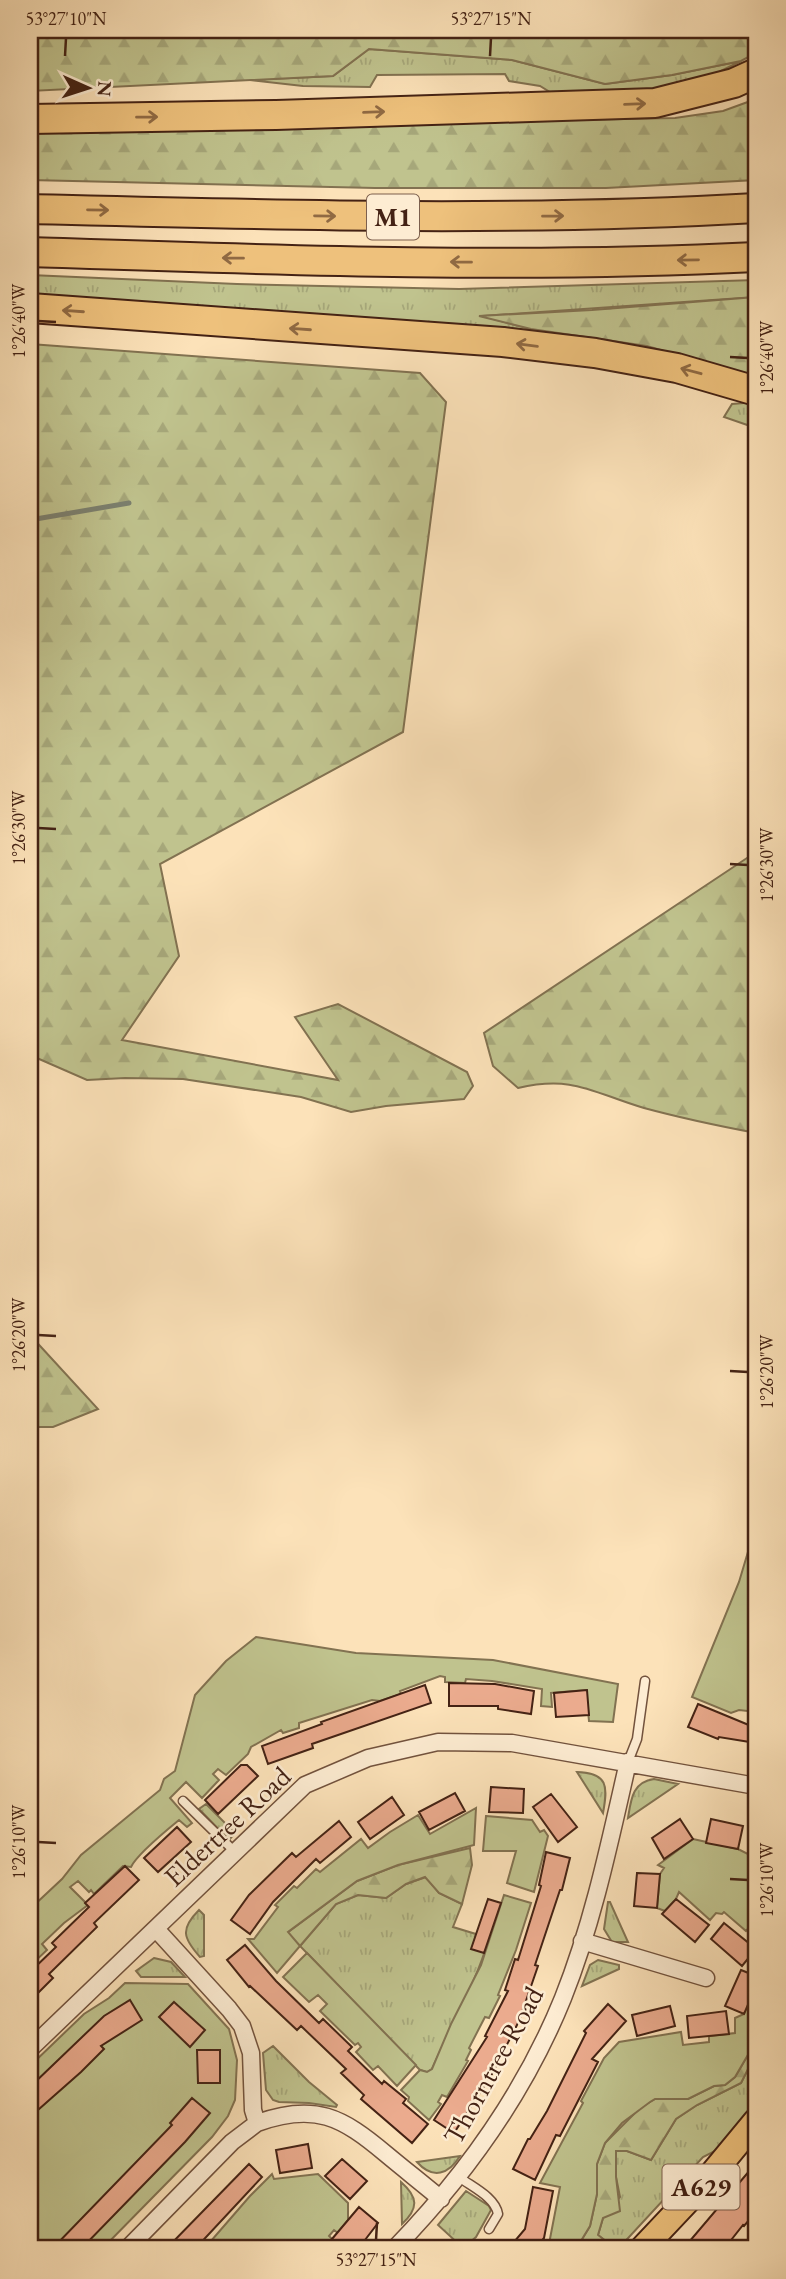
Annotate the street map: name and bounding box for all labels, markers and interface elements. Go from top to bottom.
text: 53°27'10"N [26,7,107,30]
text: 53°27'15"N [451,7,532,30]
north arrow [52,52,122,122]
text: N [92,81,117,98]
one-way arrow [623,98,646,111]
one-way arrow [363,106,386,119]
one-way arrow [135,110,158,124]
road number: M1 [367,194,419,240]
one-way arrow [86,204,109,217]
one-way arrow [314,209,337,222]
one-way arrow [541,209,564,222]
one-way arrow [222,252,245,265]
one-way arrow [677,253,700,267]
one-way arrow [449,255,472,269]
text: 1°26'40"W [7,283,30,358]
one-way arrow [62,304,85,317]
text: 1°26'40"W [755,320,778,395]
one-way arrow [289,322,312,335]
one-way arrow [516,338,539,351]
one-way arrow [680,364,702,377]
text: 1°26'30"W [7,790,30,865]
text: 1°26'30"W [755,827,778,902]
text: 1°26'20"W [7,1297,30,1372]
text: 1°26'20"W [755,1334,778,1409]
street label: Eldertree Road [156,1757,299,1894]
text: 1°26'10"W [7,1804,30,1879]
text: 1°26'10"W [755,1842,778,1917]
street label: Thorntree Road [435,1979,552,2150]
road number: A629 [662,2164,740,2210]
text: 53°27'15"N [336,2248,417,2271]

